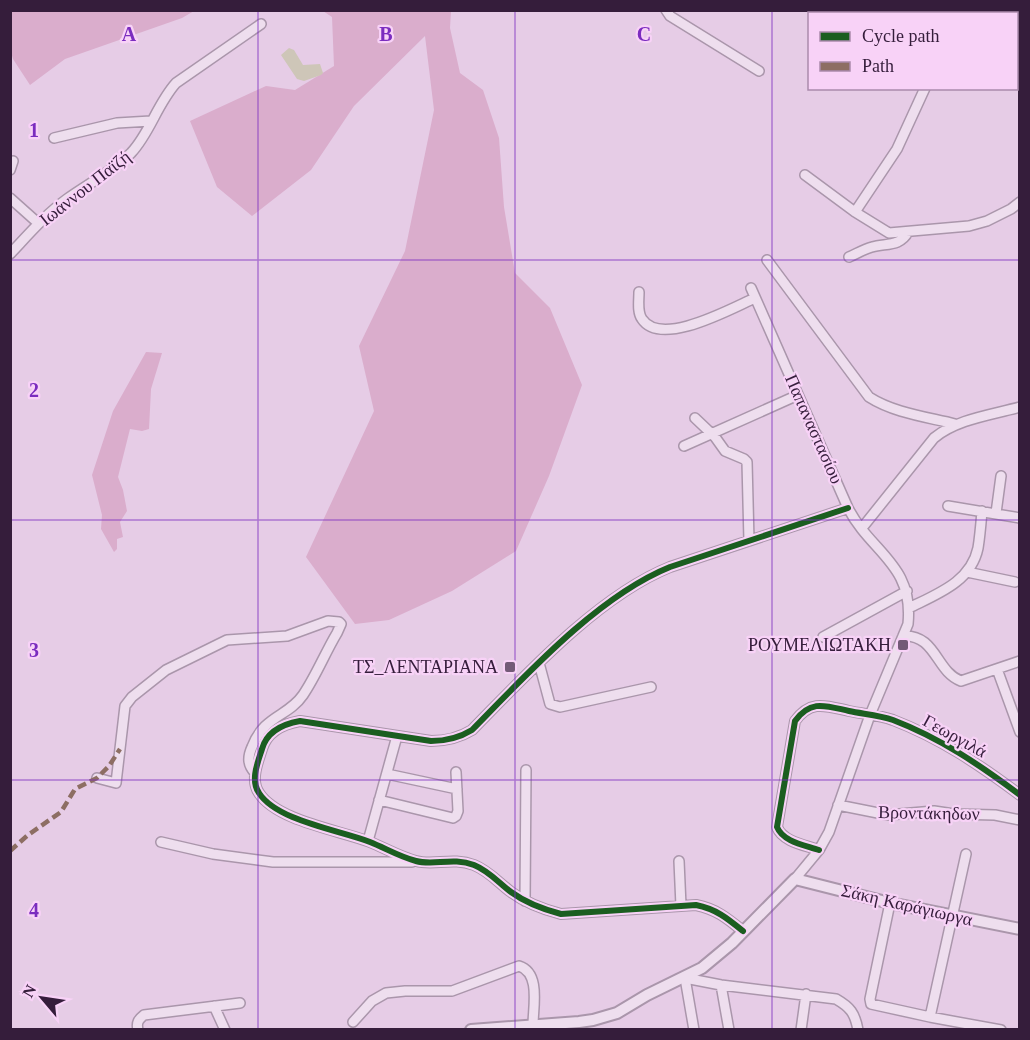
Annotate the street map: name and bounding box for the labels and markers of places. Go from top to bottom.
place label: ΡΟΥΜΕΛΙΩΤΑΚΗ [748,635,891,655]
marker: ΡΟΥΜΕΛΙΩΤΑΚΗ [896,638,910,652]
place label: ΤΣ_ΛΕΝΤΑΡΙΑΝΑ [353,657,498,677]
marker: ΤΣ_ΛΕΝΤΑΡΙΑΝΑ [503,660,517,674]

